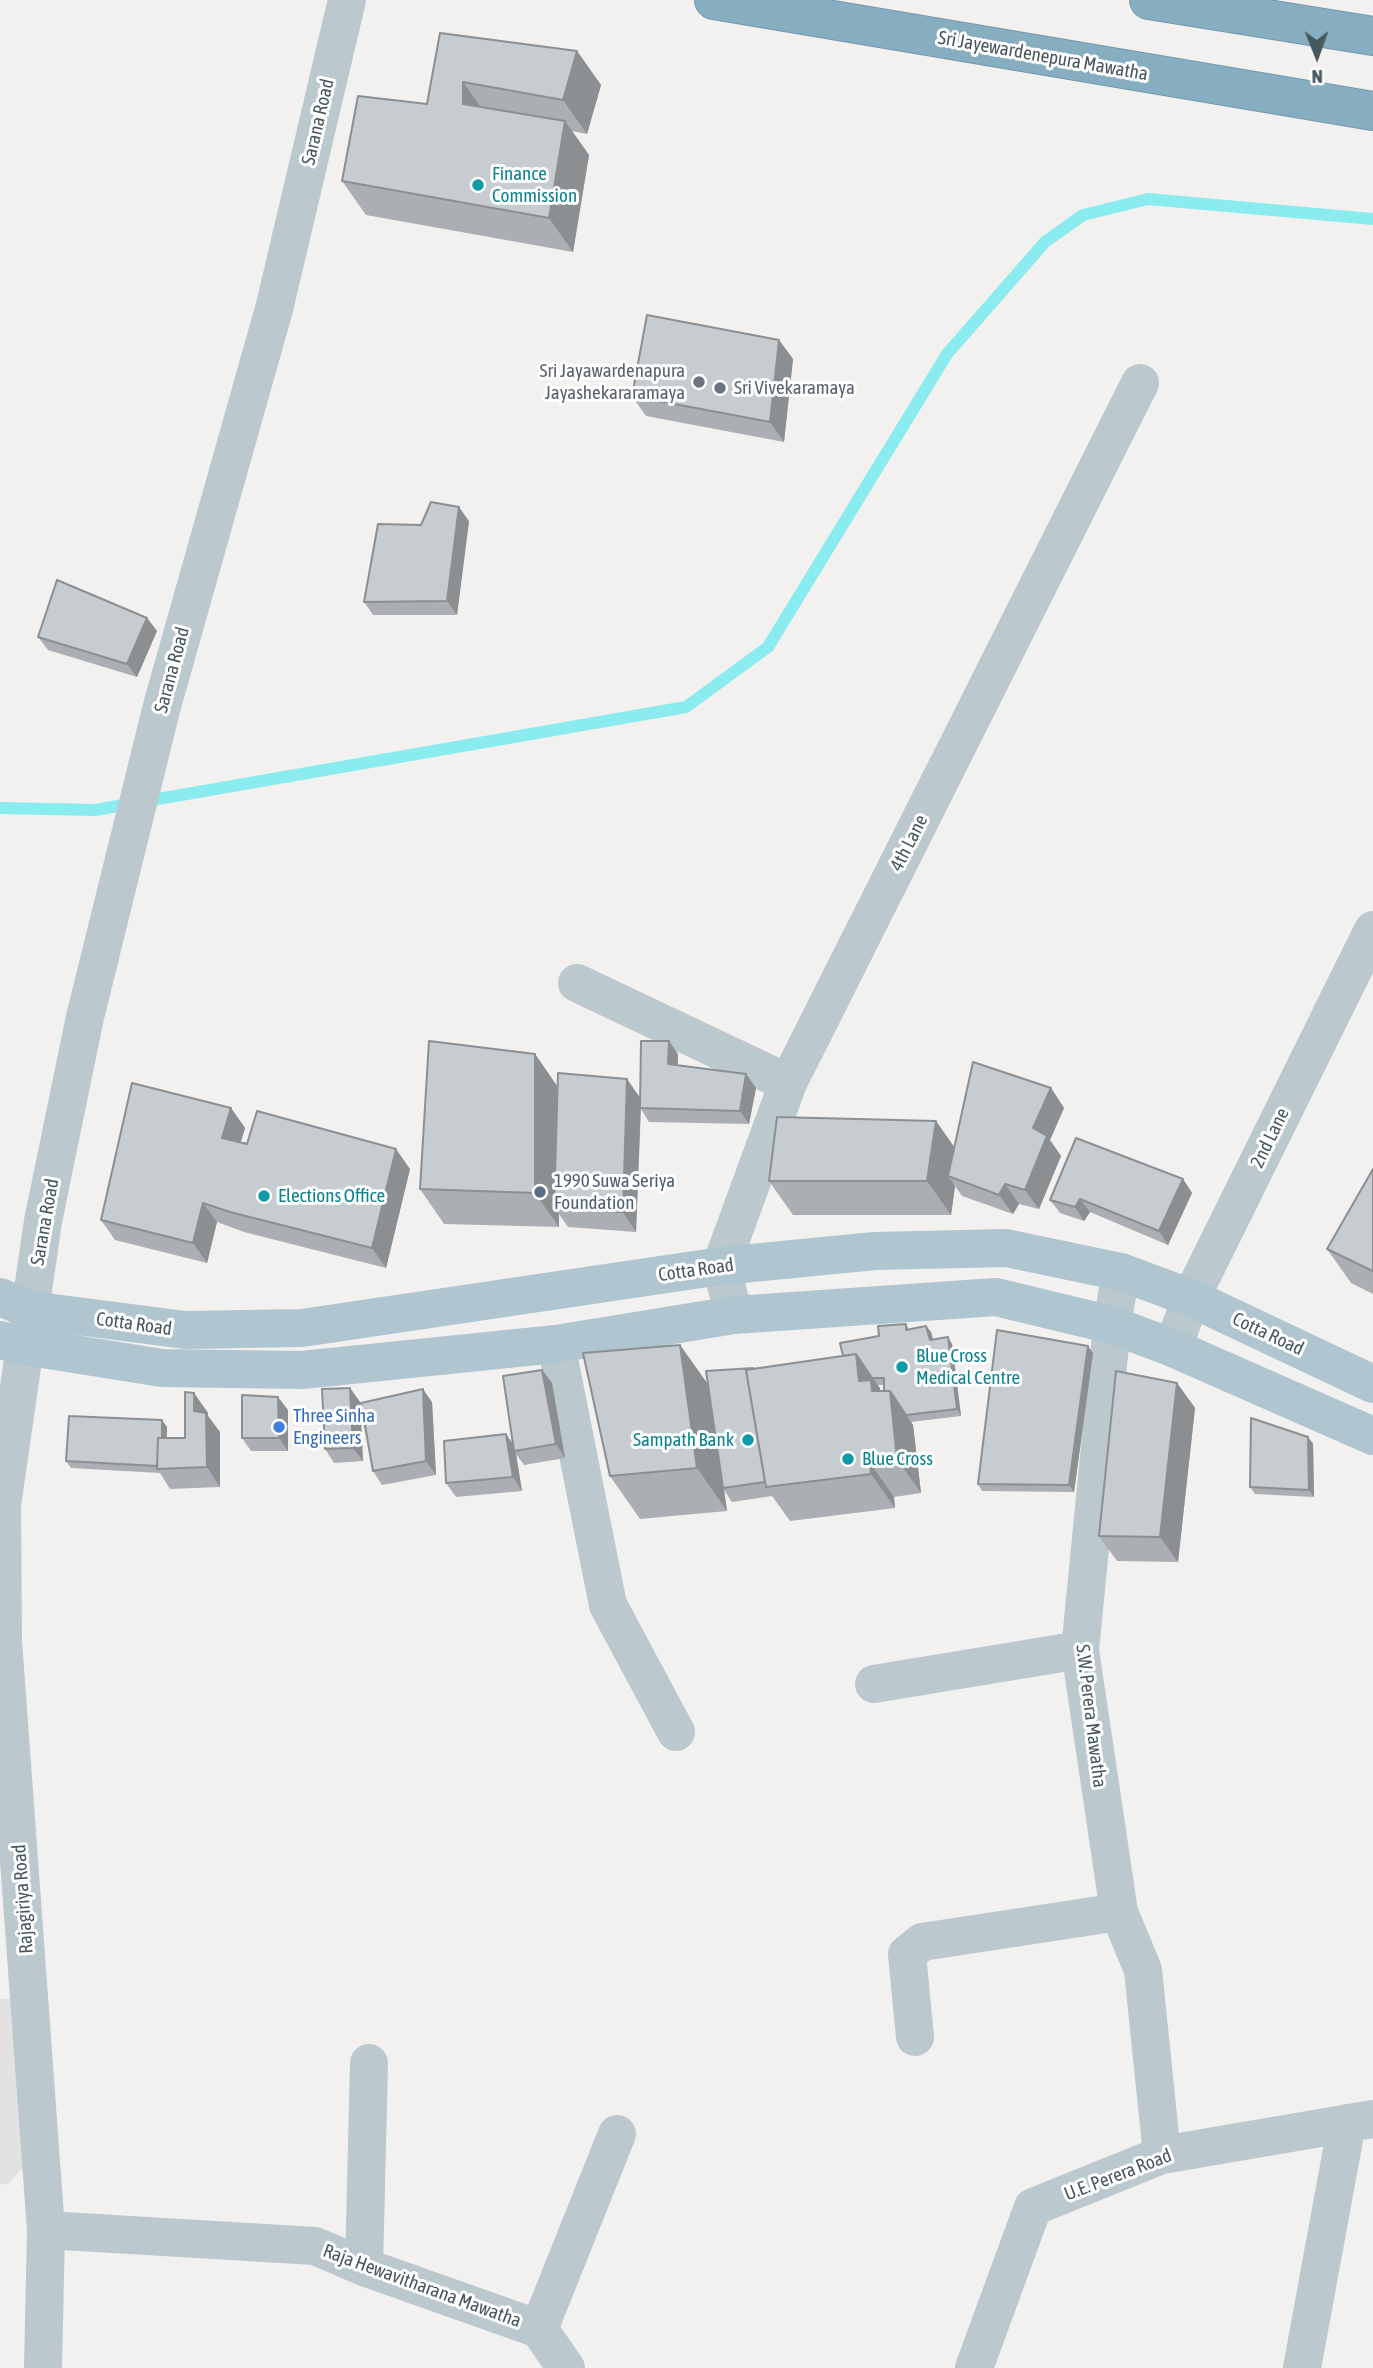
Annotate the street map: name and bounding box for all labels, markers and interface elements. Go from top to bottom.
north arrow [1282,21,1352,91]
street label: Sri Jayewardenepura Mawatha [936,26,1150,86]
text: N [1312,66,1323,88]
street label: Sarana Road [297,77,339,167]
place label: Finance Commission [492,163,577,207]
marker: Finance Commission [470,177,486,193]
place label: Sri Jayawardenapura Jayashekararamaya [540,360,685,404]
marker: Sri Jayawardenapura Jayashekararamaya [691,374,707,390]
place label: Sri Vivekaramaya [734,377,855,399]
marker: Sri Vivekaramaya [712,380,728,396]
street label: Sarana Road [150,625,194,715]
street label: 4th Lane [885,811,933,875]
street label: 2nd Lane [1246,1104,1294,1172]
place label: 1990 Suwa Seriya Foundation [554,1170,675,1214]
street label: Sarana Road [26,1177,64,1267]
marker: 1990 Suwa Seriya Foundation [532,1184,548,1200]
place label: Elections Office [278,1185,385,1207]
marker: Elections Office [256,1188,272,1204]
street label: Cotta Road [657,1253,735,1287]
street label: Cotta Road [95,1307,173,1341]
street label: Cotta Road [1229,1308,1307,1360]
place label: Blue Cross Medical Centre [916,1345,1020,1389]
marker: Blue Cross Medical Centre [894,1359,910,1375]
place label: Three Sinha Engineers [293,1405,375,1449]
marker: Three Sinha Engineers [271,1419,287,1435]
place label: Sampath Bank [633,1429,734,1451]
marker: Sampath Bank [740,1432,756,1448]
place label: Blue Cross [862,1448,933,1470]
marker: Blue Cross [840,1451,856,1467]
street label: S.W. Perera Mawatha [1071,1643,1111,1789]
street label: Rajagiriya Road [8,1844,38,1954]
street label: U.E. Perera Road [1061,2144,1175,2206]
street label: Raja Hewavitharana Mawatha [320,2240,524,2332]

